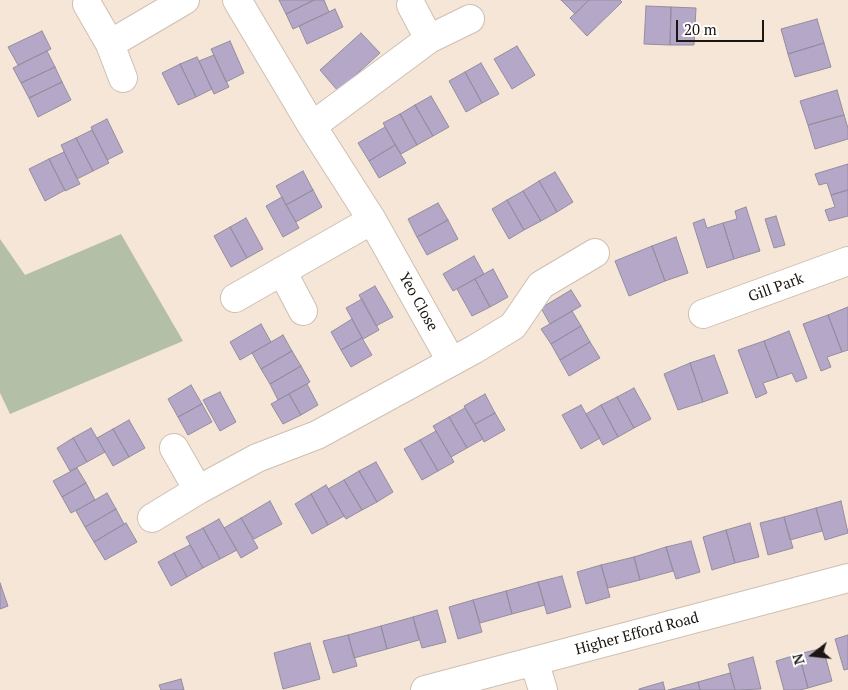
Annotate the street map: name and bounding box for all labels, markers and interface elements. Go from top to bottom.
scale bar [678,10,766,42]
text: 20 m [684,19,717,39]
street label: Yeo Close [395,270,441,334]
street label: Gill Park [746,270,806,306]
street label: Higher Efford Road [573,609,701,659]
north arrow [788,630,838,680]
text: N [788,652,809,667]

